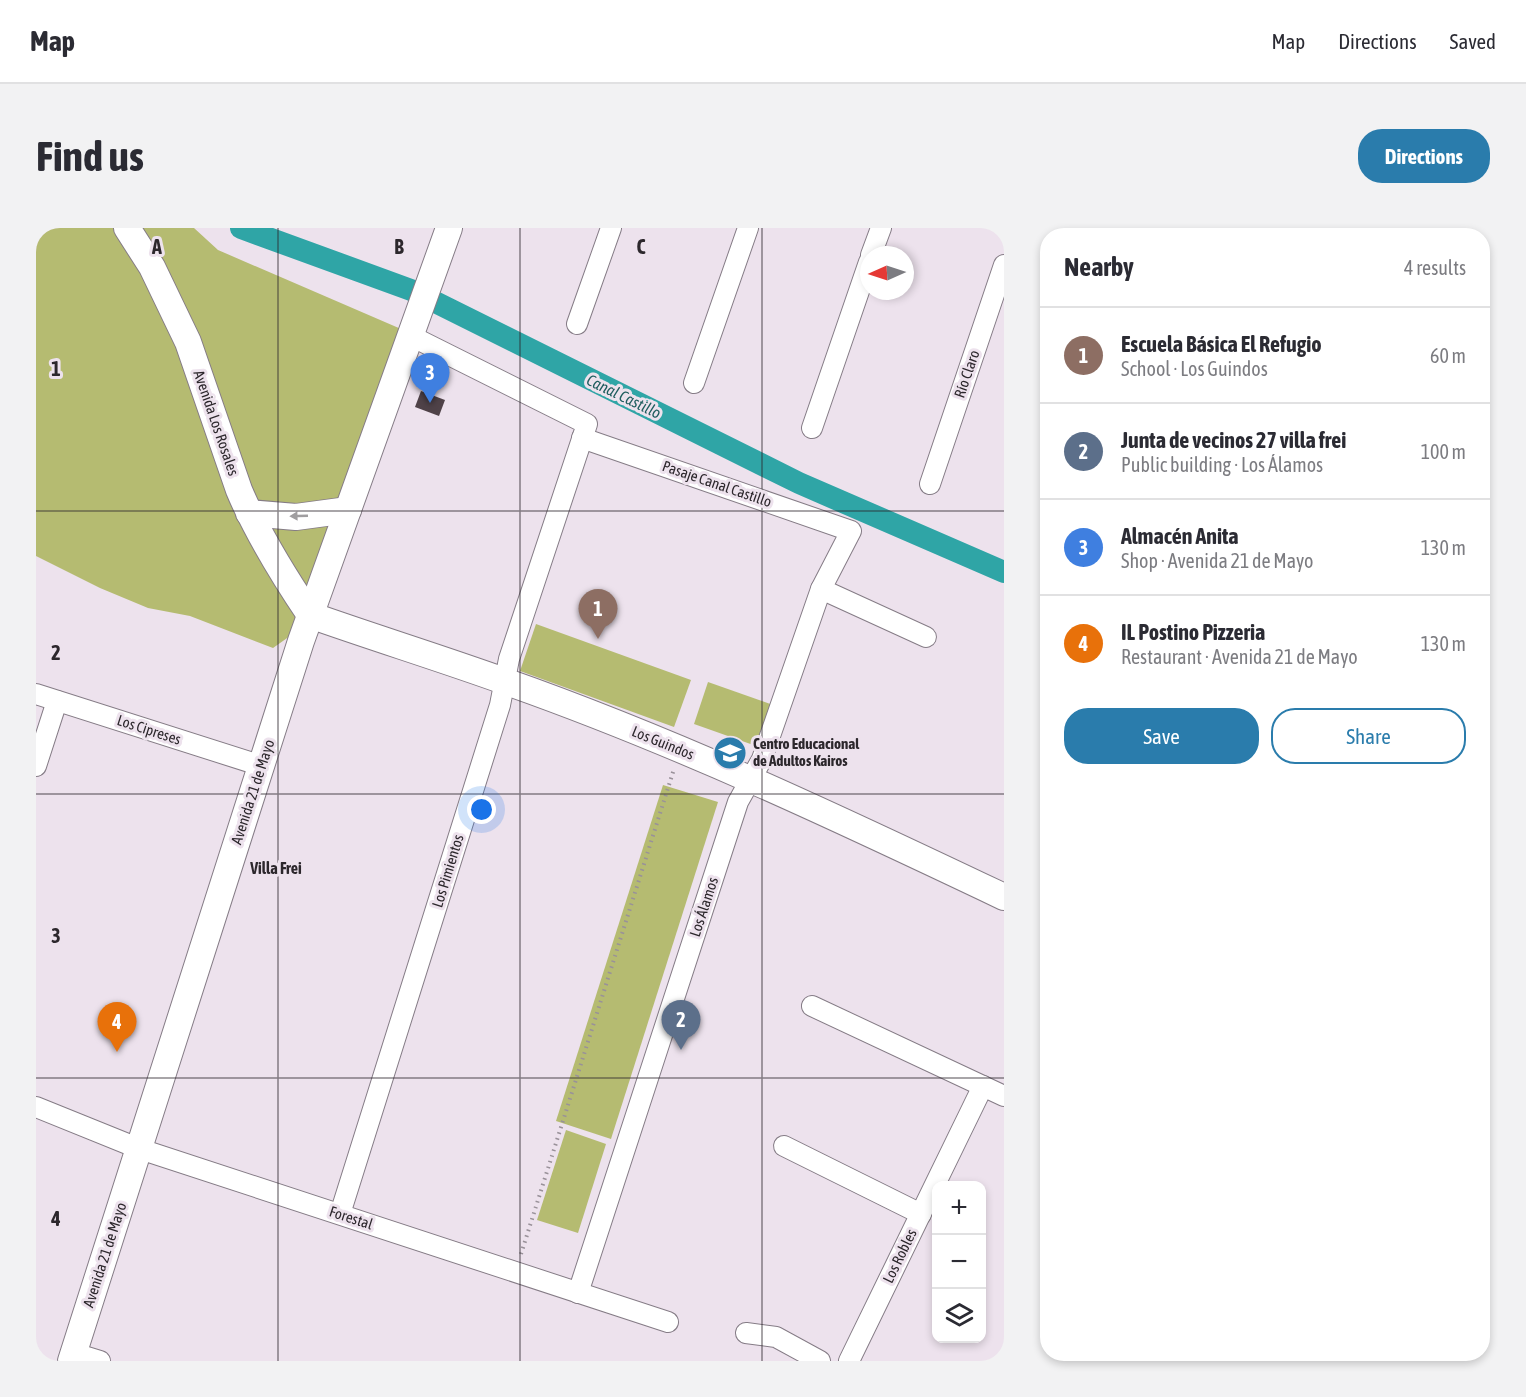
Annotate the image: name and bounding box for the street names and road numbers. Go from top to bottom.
street label: Río Claro [950,348,983,400]
street label: Avenida Los Rosales [191,368,242,478]
street label: Pasaje Canal Castillo [660,457,774,510]
street label: Los Cipreses [115,711,183,748]
street label: Los Guindos [630,722,697,763]
street label: Avenida 21 de Mayo [228,737,277,846]
street label: Los Pimientos [428,832,467,909]
street label: Los Álamos [686,875,721,939]
street label: Avenida 21 de Mayo [80,1200,129,1309]
street label: Forestal [327,1203,375,1233]
street label: Los Robles [879,1226,920,1285]

